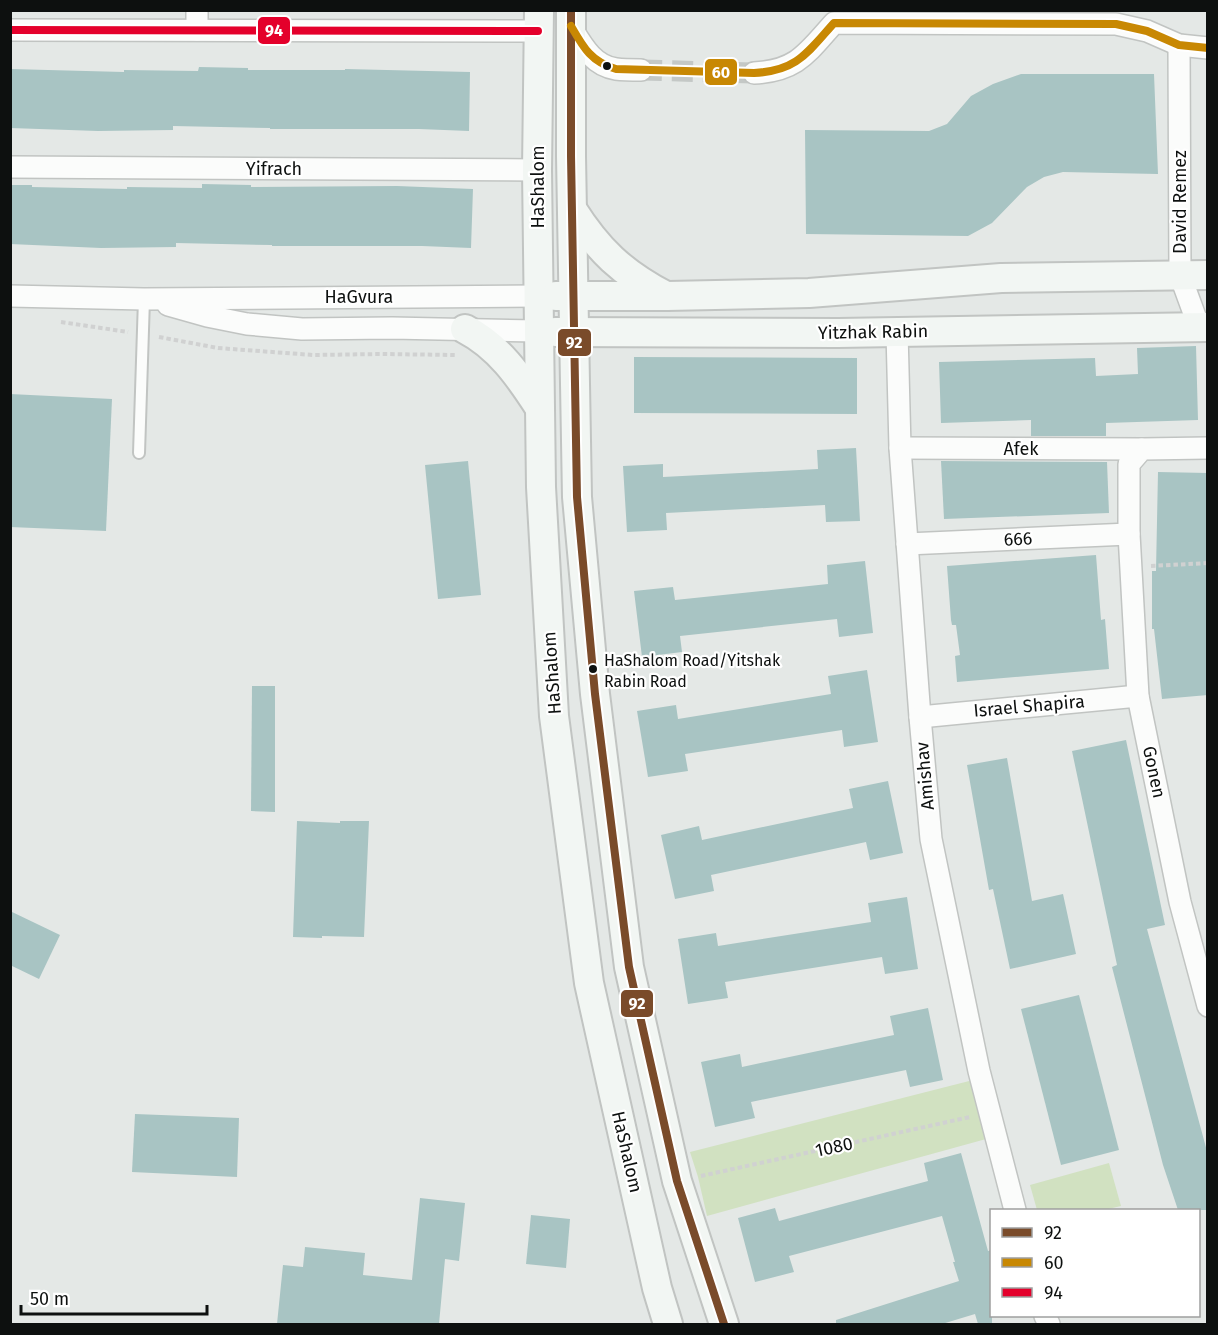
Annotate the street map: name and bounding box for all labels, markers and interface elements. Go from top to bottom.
line badge: 94 [257,16,291,45]
text: 94 [265,21,283,40]
line badge: 60 [704,58,738,86]
unlabelled marker [601,60,613,72]
text: 60 [712,63,730,82]
street label: HaShalom [527,145,549,229]
street label: David Remez [1169,150,1191,254]
street label: Yifrach [246,158,302,180]
street label: HaGvura [325,286,393,308]
street label: Yitzhak Rabin [818,320,928,344]
line badge: 92 [557,328,592,357]
text: 92 [566,333,582,352]
street label: Afek [1003,438,1039,460]
street label: 666 [1003,527,1033,551]
street label: HaShalom [538,631,566,715]
place label: HaShalom Road/Yitshak Rabin Road [604,651,781,691]
marker: HaShalom Road/Yitshak Rabin Road [587,663,599,675]
street label: Israel Shapira [972,690,1086,722]
street label: Amishav [911,741,939,811]
street label: Gonen [1138,744,1170,800]
line badge: 92 [620,989,654,1018]
text: 92 [629,994,645,1013]
street label: HaShalom [607,1109,647,1195]
street label: 1080 [813,1132,855,1162]
legend [990,1209,1200,1317]
text: 92 [1044,1222,1062,1244]
text: 60 [1044,1252,1064,1274]
scale bar [21,1278,207,1316]
text: 94 [1044,1282,1063,1304]
text: 50 m [30,1288,69,1310]

